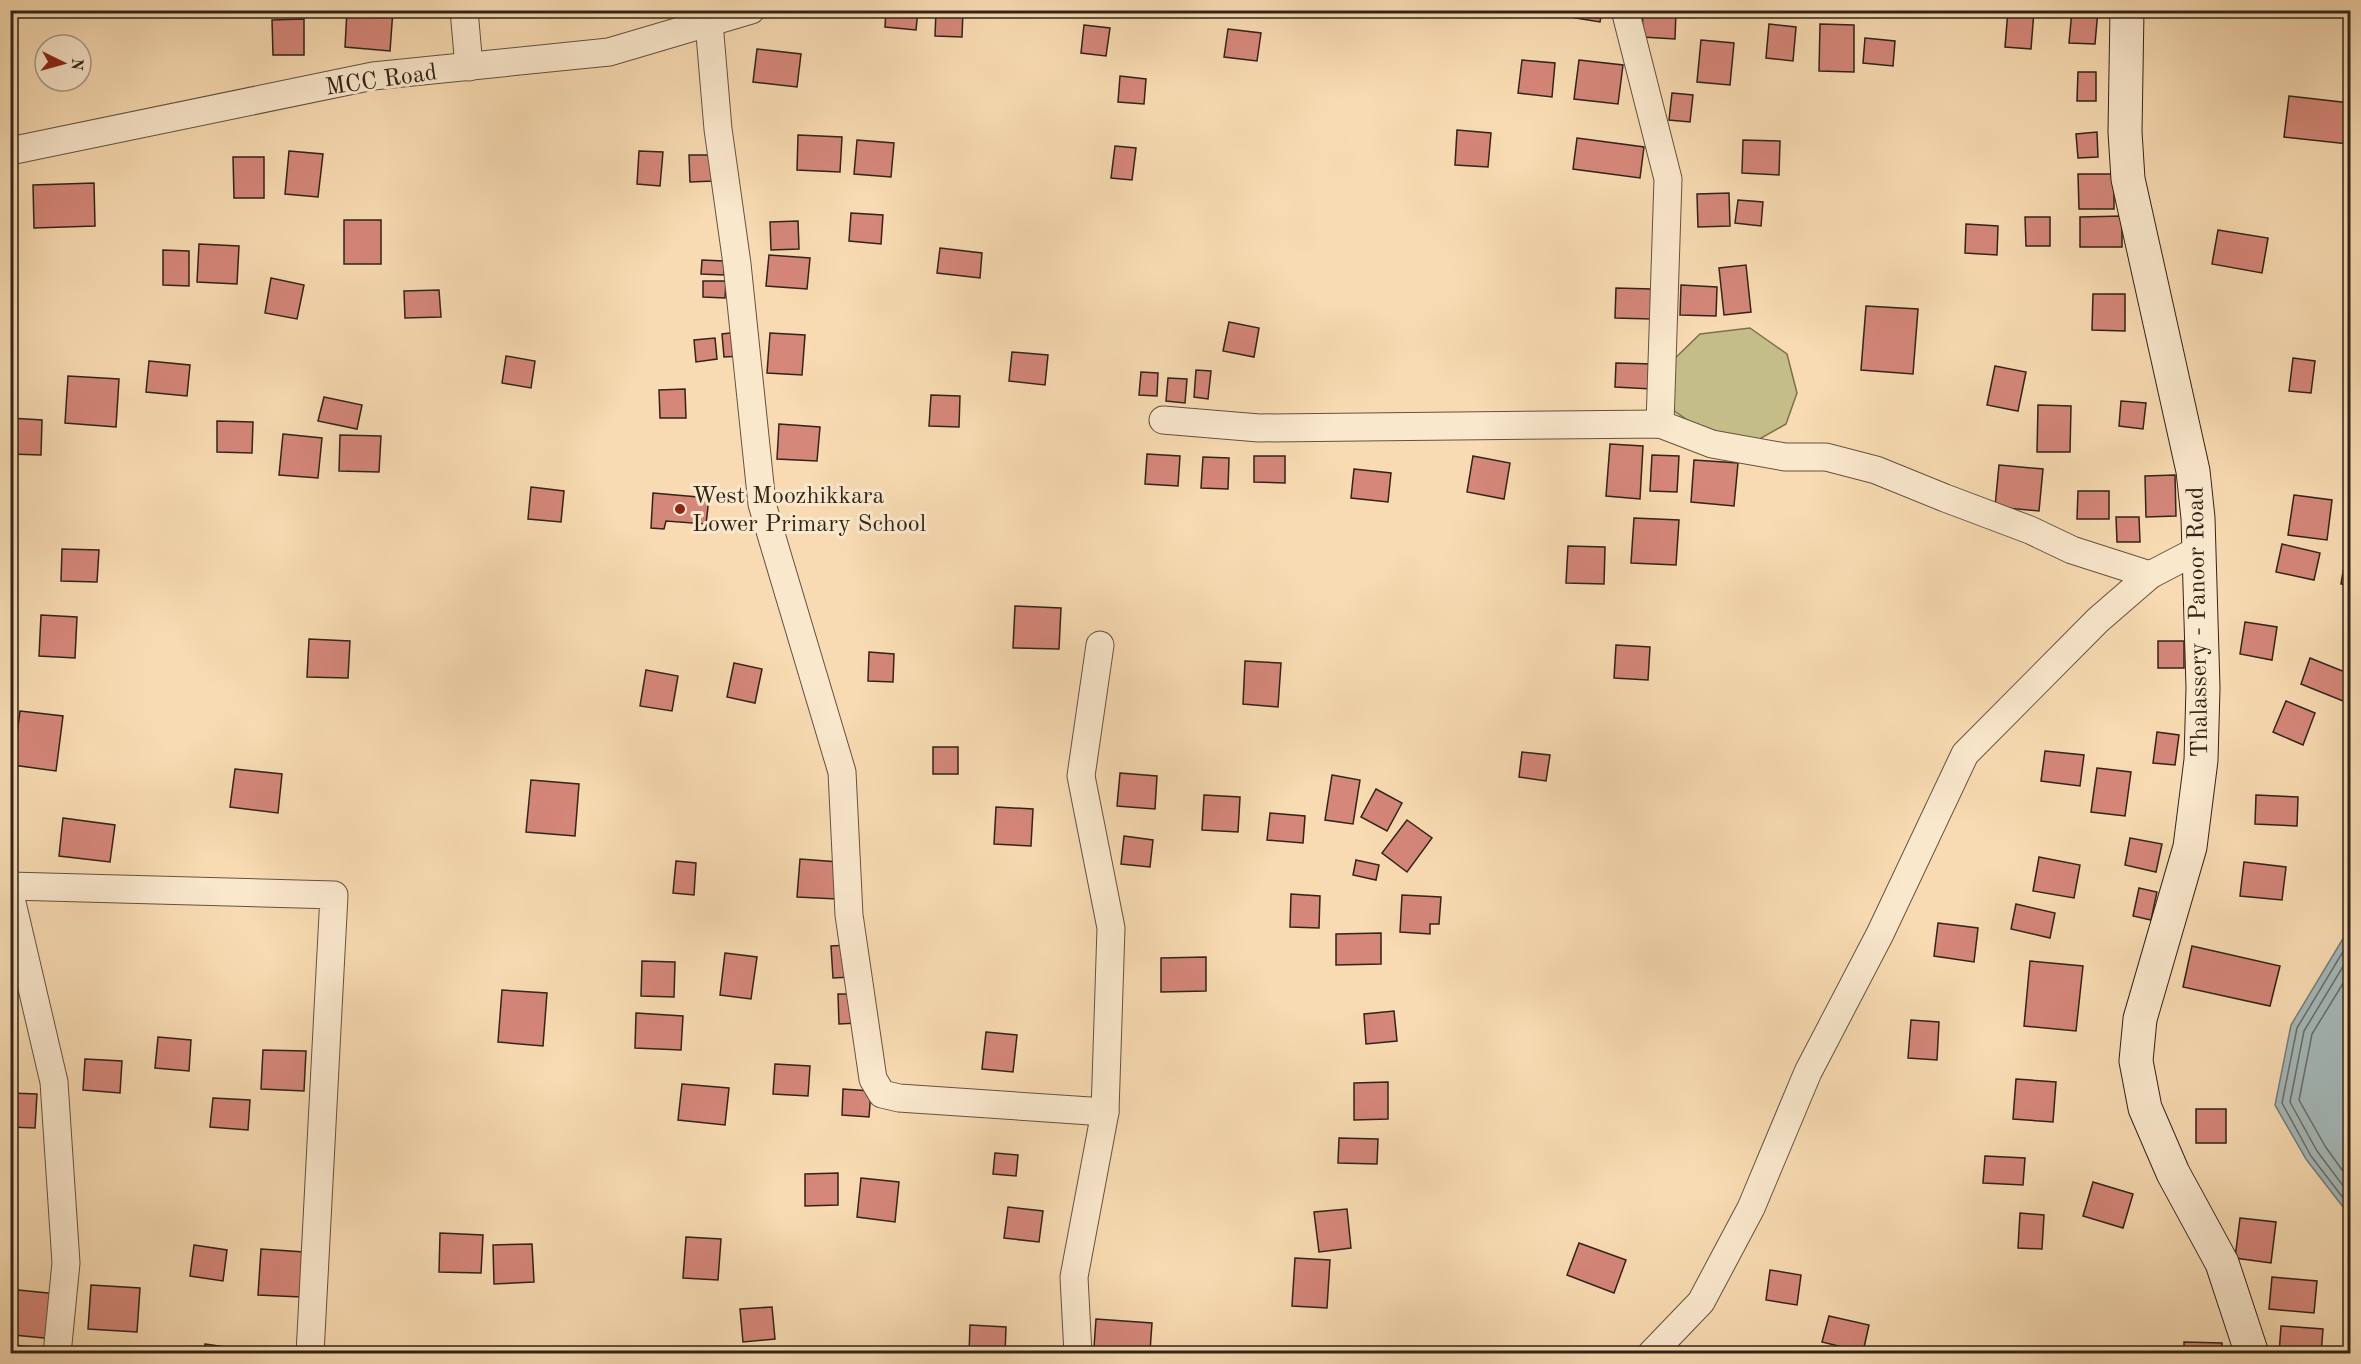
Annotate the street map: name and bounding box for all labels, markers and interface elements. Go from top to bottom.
north arrow [33,33,93,93]
text: N [67,57,84,72]
street label: MCC Road [324,61,439,101]
place label: West Moozhikkara Lower Primary School [692,485,926,537]
street label: Thalassery - Panoor Road [2185,486,2213,758]
marker: West Moozhikkara Lower Primary School [673,502,687,516]

